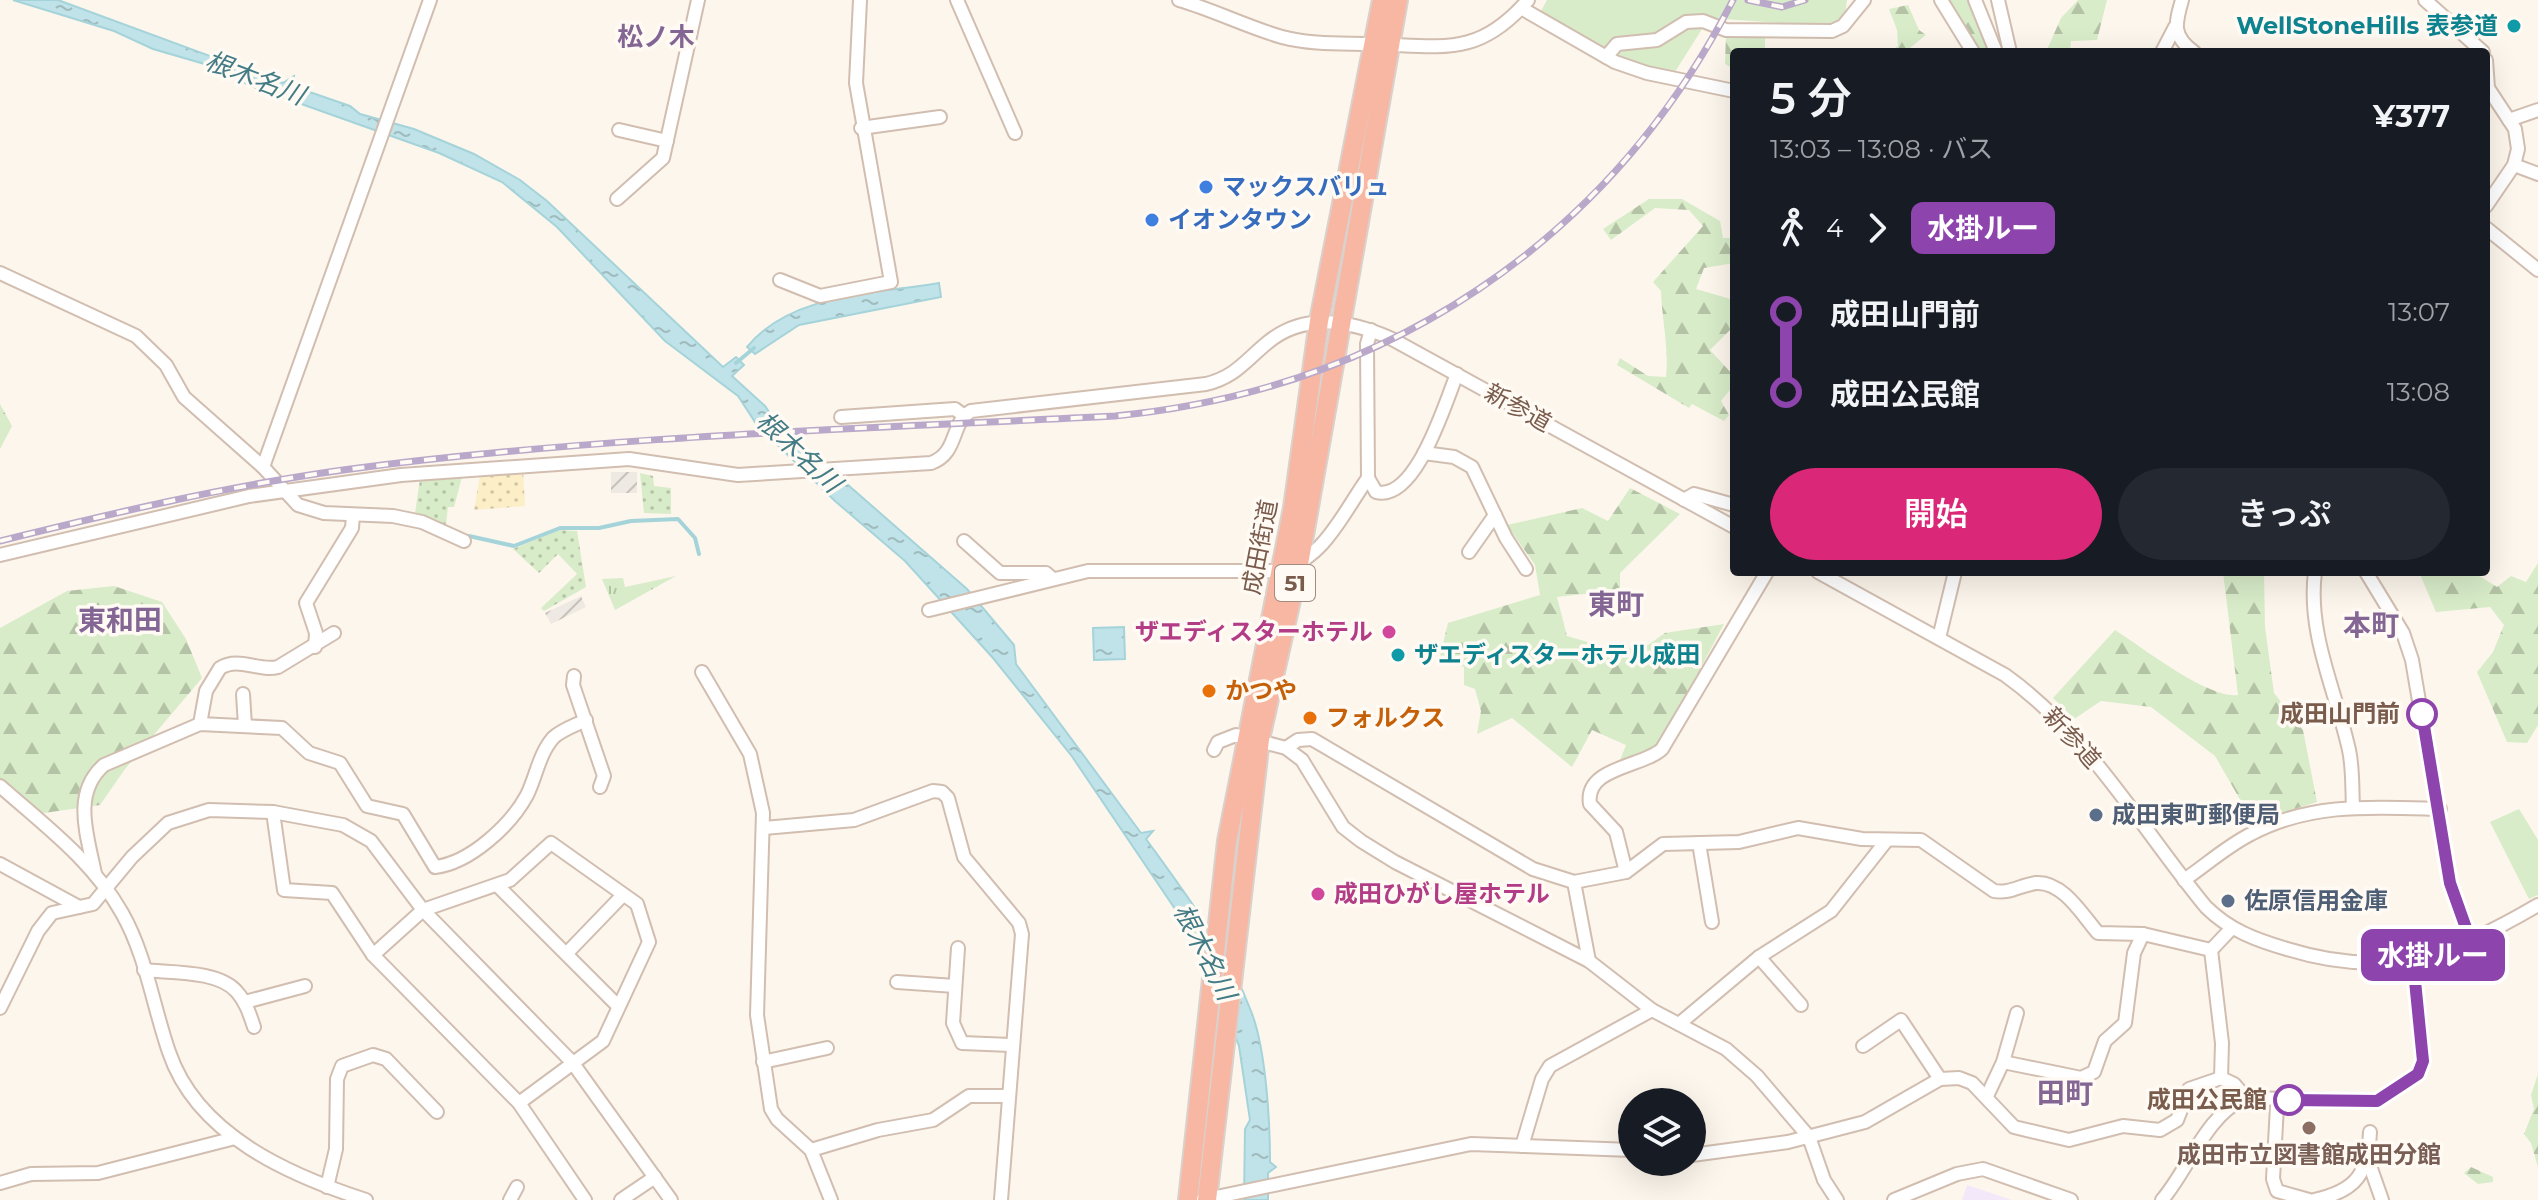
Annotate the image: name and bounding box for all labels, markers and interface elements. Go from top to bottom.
place label: WellStoneHills 表参道 [2236,11,2498,40]
marker: WellStoneHills 表参道 [2505,17,2523,35]
district label: 松ノ木 [617,21,695,53]
water label: 根木名川 [201,44,312,113]
text: 5 分 [1770,71,1852,125]
text: ¥377 [2373,98,2450,135]
text: 13:03 – 13:08 · バス [1770,133,1993,165]
place label: マックスバリュ [1222,172,1389,201]
marker: マックスバリュ [1197,178,1215,196]
place label: イオンタウン [1168,205,1312,234]
icon: walk [1770,206,1814,250]
icon: forward [1855,206,1899,250]
marker: イオンタウン [1143,211,1161,229]
text: 水掛ルー [1927,211,2039,245]
text: 4 [1826,212,1843,244]
text: 成田山門前 [1830,296,1980,333]
text: 13:07 [2388,296,2450,328]
text: 成田公民館 [1830,376,1980,413]
text: 13:08 [2387,376,2450,408]
street label: 新参道 [1480,377,1557,438]
water label: 根木名川 [750,405,850,501]
button: 開始 [1770,468,2102,560]
button: きっぷ [2118,468,2450,560]
street label: 成田街道 [1236,497,1283,597]
road number: 51 [1275,565,1315,601]
district label: 東町 [1588,587,1644,621]
district label: 東和田 [78,603,162,637]
district label: 本町 [2343,608,2399,642]
place label: ザエディスターホテル [1135,617,1373,646]
marker: ザエディスターホテル [1380,623,1398,641]
place label: ザエディスターホテル成田 [1414,640,1700,669]
marker: ザエディスターホテル成田 [1389,646,1407,664]
place label: かつや [1225,676,1297,705]
marker: かつや [1200,682,1218,700]
place label: 成田山門前 [2280,699,2400,728]
marker: 成田山門前 [2407,699,2437,729]
street label: 新参道 [2038,701,2107,774]
place label: フォルクス [1326,703,1445,732]
marker: フォルクス [1301,709,1319,727]
place label: 成田東町郵便局 [2112,800,2280,829]
marker: 成田東町郵便局 [2087,806,2105,824]
place label: 成田ひがし屋ホテル [1334,879,1550,908]
marker: 成田ひがし屋ホテル [1309,885,1327,903]
place label: 佐原信用金庫 [2244,886,2388,915]
marker: 佐原信用金庫 [2219,892,2237,910]
water label: 根木名川 [1167,898,1244,1008]
line badge: 水掛ルー [2377,929,2489,981]
text: 水掛ルー [2377,938,2489,972]
district label: 田町 [2037,1076,2093,1110]
place label: 成田公民館 [2147,1085,2267,1114]
marker: 成田公民館 [2274,1085,2304,1115]
map controls [1618,1088,1706,1176]
button: layers [1618,1088,1706,1176]
marker: 成田市立図書館成田分館 [2300,1119,2318,1137]
place label: 成田市立図書館成田分館 [2177,1140,2441,1169]

